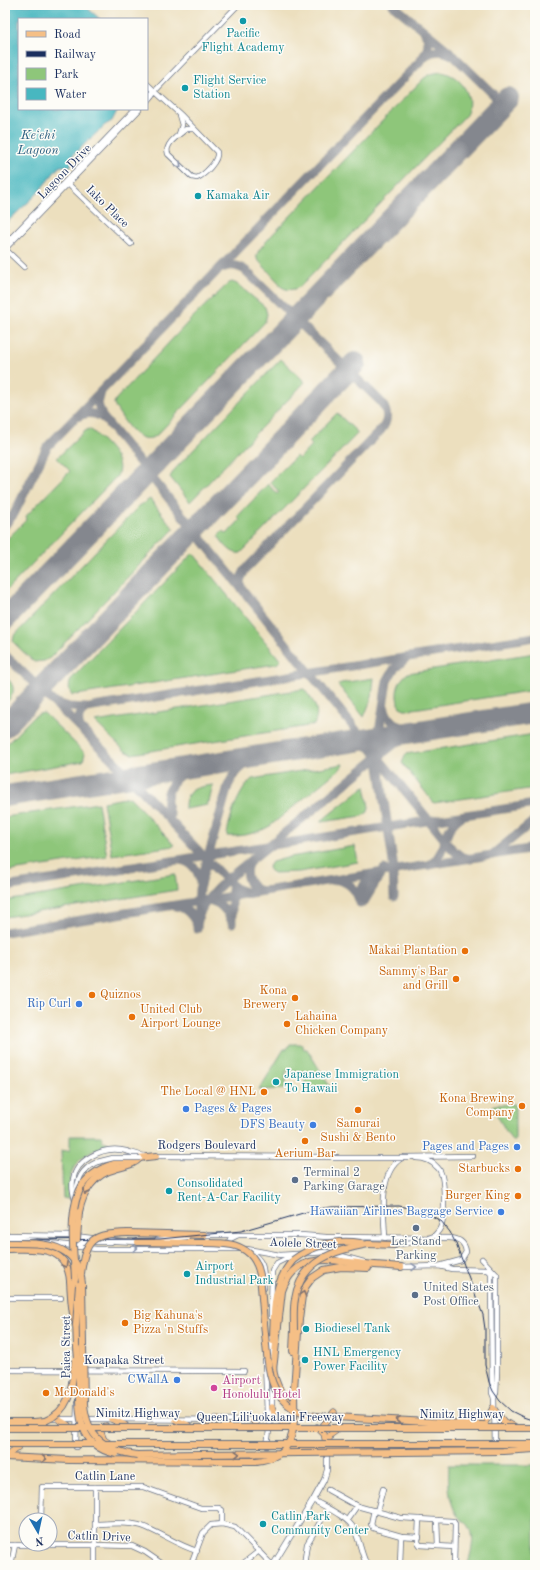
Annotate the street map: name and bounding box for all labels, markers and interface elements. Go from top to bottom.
marker: Pacific Flight Academy [238,16,248,26]
legend [18,18,148,110]
place label: Pacific Flight Academy [201,28,285,54]
text: Road [54,29,81,41]
text: Railway [54,49,97,61]
text: Park [54,69,79,81]
place label: Flight Service Station [193,75,267,101]
marker: Flight Service Station [180,83,190,93]
text: Water [54,89,87,101]
water label: Keʻehi Lagoon [16,129,59,157]
street label: Lagoon Drive [36,142,94,202]
one-way arrow [174,160,182,168]
street label: Iako Place [83,184,131,231]
place label: Kamaka Air [206,190,269,202]
marker: Kamaka Air [193,191,203,201]
place label: Makai Plantation [368,945,458,957]
marker: Makai Plantation [460,946,470,956]
place label: Sammy's Bar and Grill [379,966,448,992]
marker: Sammy's Bar and Grill [451,974,461,984]
place label: Kona Brewery [243,985,288,1011]
place label: Quiznos [100,989,141,1001]
marker: Quiznos [87,990,97,1000]
marker: Kona Brewery [290,993,300,1003]
place label: Rip Curl [27,998,71,1010]
marker: Rip Curl [74,999,84,1009]
place label: United Club Airport Lounge [140,1004,221,1030]
place label: Lahaina Chicken Company [295,1011,389,1037]
marker: United Club Airport Lounge [127,1012,137,1022]
marker: Lahaina Chicken Company [282,1019,292,1029]
place label: Japanese Immigration To Hawaii [284,1069,399,1095]
marker: Japanese Immigration To Hawaii [271,1077,281,1087]
place label: The Local @ HNL [160,1086,256,1098]
marker: The Local @ HNL [259,1087,269,1097]
place label: Kona Brewing Company [439,1093,515,1119]
marker: Kona Brewing Company [517,1101,527,1111]
place label: Pages & Pages [194,1103,272,1115]
marker: Pages & Pages [181,1104,191,1114]
marker: Samurai Sushi & Bento [353,1105,363,1115]
place label: Samurai Sushi & Bento [320,1118,396,1144]
place label: DFS Beauty [240,1119,306,1131]
marker: DFS Beauty [308,1120,318,1130]
marker: Aerium Bar [300,1136,310,1146]
street label: Rodgers Boulevard [158,1140,256,1152]
place label: Pages and Pages [422,1141,509,1153]
marker: Pages and Pages [512,1142,522,1152]
place label: Aerium Bar [274,1148,336,1160]
place label: Starbucks [458,1163,510,1175]
marker: Starbucks [513,1164,523,1174]
place label: Terminal 2 Parking Garage [303,1167,385,1193]
marker: Terminal 2 Parking Garage [290,1175,300,1185]
place label: Consolidated Rent-A-Car Facility [177,1178,282,1204]
marker: Consolidated Rent-A-Car Facility [164,1186,174,1196]
one-way arrow [83,1188,90,1196]
place label: Burger King [445,1190,511,1202]
marker: Burger King [513,1191,523,1201]
place label: Hawaiian Airlines Baggage Service [310,1206,493,1218]
marker: Hawaiian Airlines Baggage Service [496,1207,506,1217]
marker: Lei Stand Parking [411,1223,421,1233]
place label: Lei Stand Parking [391,1236,441,1262]
street label: Aolele Street [269,1237,337,1251]
one-way arrow [132,1244,138,1252]
one-way arrow [61,1261,68,1268]
place label: Airport Industrial Park [195,1261,274,1287]
one-way arrow [411,1263,417,1271]
marker: Airport Industrial Park [182,1269,192,1279]
place label: United States Post Office [423,1282,494,1308]
marker: United States Post Office [410,1290,420,1300]
one-way arrow [298,1291,307,1298]
place label: Big Kahuna's Pizza 'n Stuffs [133,1310,208,1336]
street label: Paiea Street [61,1315,73,1379]
marker: Big Kahuna's Pizza 'n Stuffs [120,1318,130,1328]
place label: Biodiesel Tank [314,1323,390,1335]
marker: Biodiesel Tank [301,1324,311,1334]
place label: HNL Emergency Power Facility [313,1347,402,1373]
street label: Koapaka Street [84,1355,164,1367]
marker: HNL Emergency Power Facility [300,1355,310,1365]
place label: CWallA [128,1374,169,1386]
marker: CWallA [172,1375,182,1385]
place label: Airport Honolulu Hotel [222,1375,301,1401]
marker: Airport Honolulu Hotel [209,1383,219,1393]
place label: McDonald's [54,1387,115,1399]
marker: McDonald's [41,1388,51,1398]
street label: Nimitz Highway [96,1408,181,1420]
street label: Nimitz Highway [420,1409,505,1421]
street label: Queen Liliʻuokalani Freeway [196,1411,344,1424]
one-way arrow [395,1415,401,1424]
one-way arrow [234,1450,240,1458]
one-way arrow [41,1455,47,1463]
street label: Catlin Lane [75,1471,136,1483]
place label: Catlin Park Community Center [271,1511,369,1537]
north arrow [18,1512,58,1552]
marker: Catlin Park Community Center [258,1519,268,1529]
street label: Catlin Drive [67,1530,131,1544]
text: N [34,1534,44,1547]

